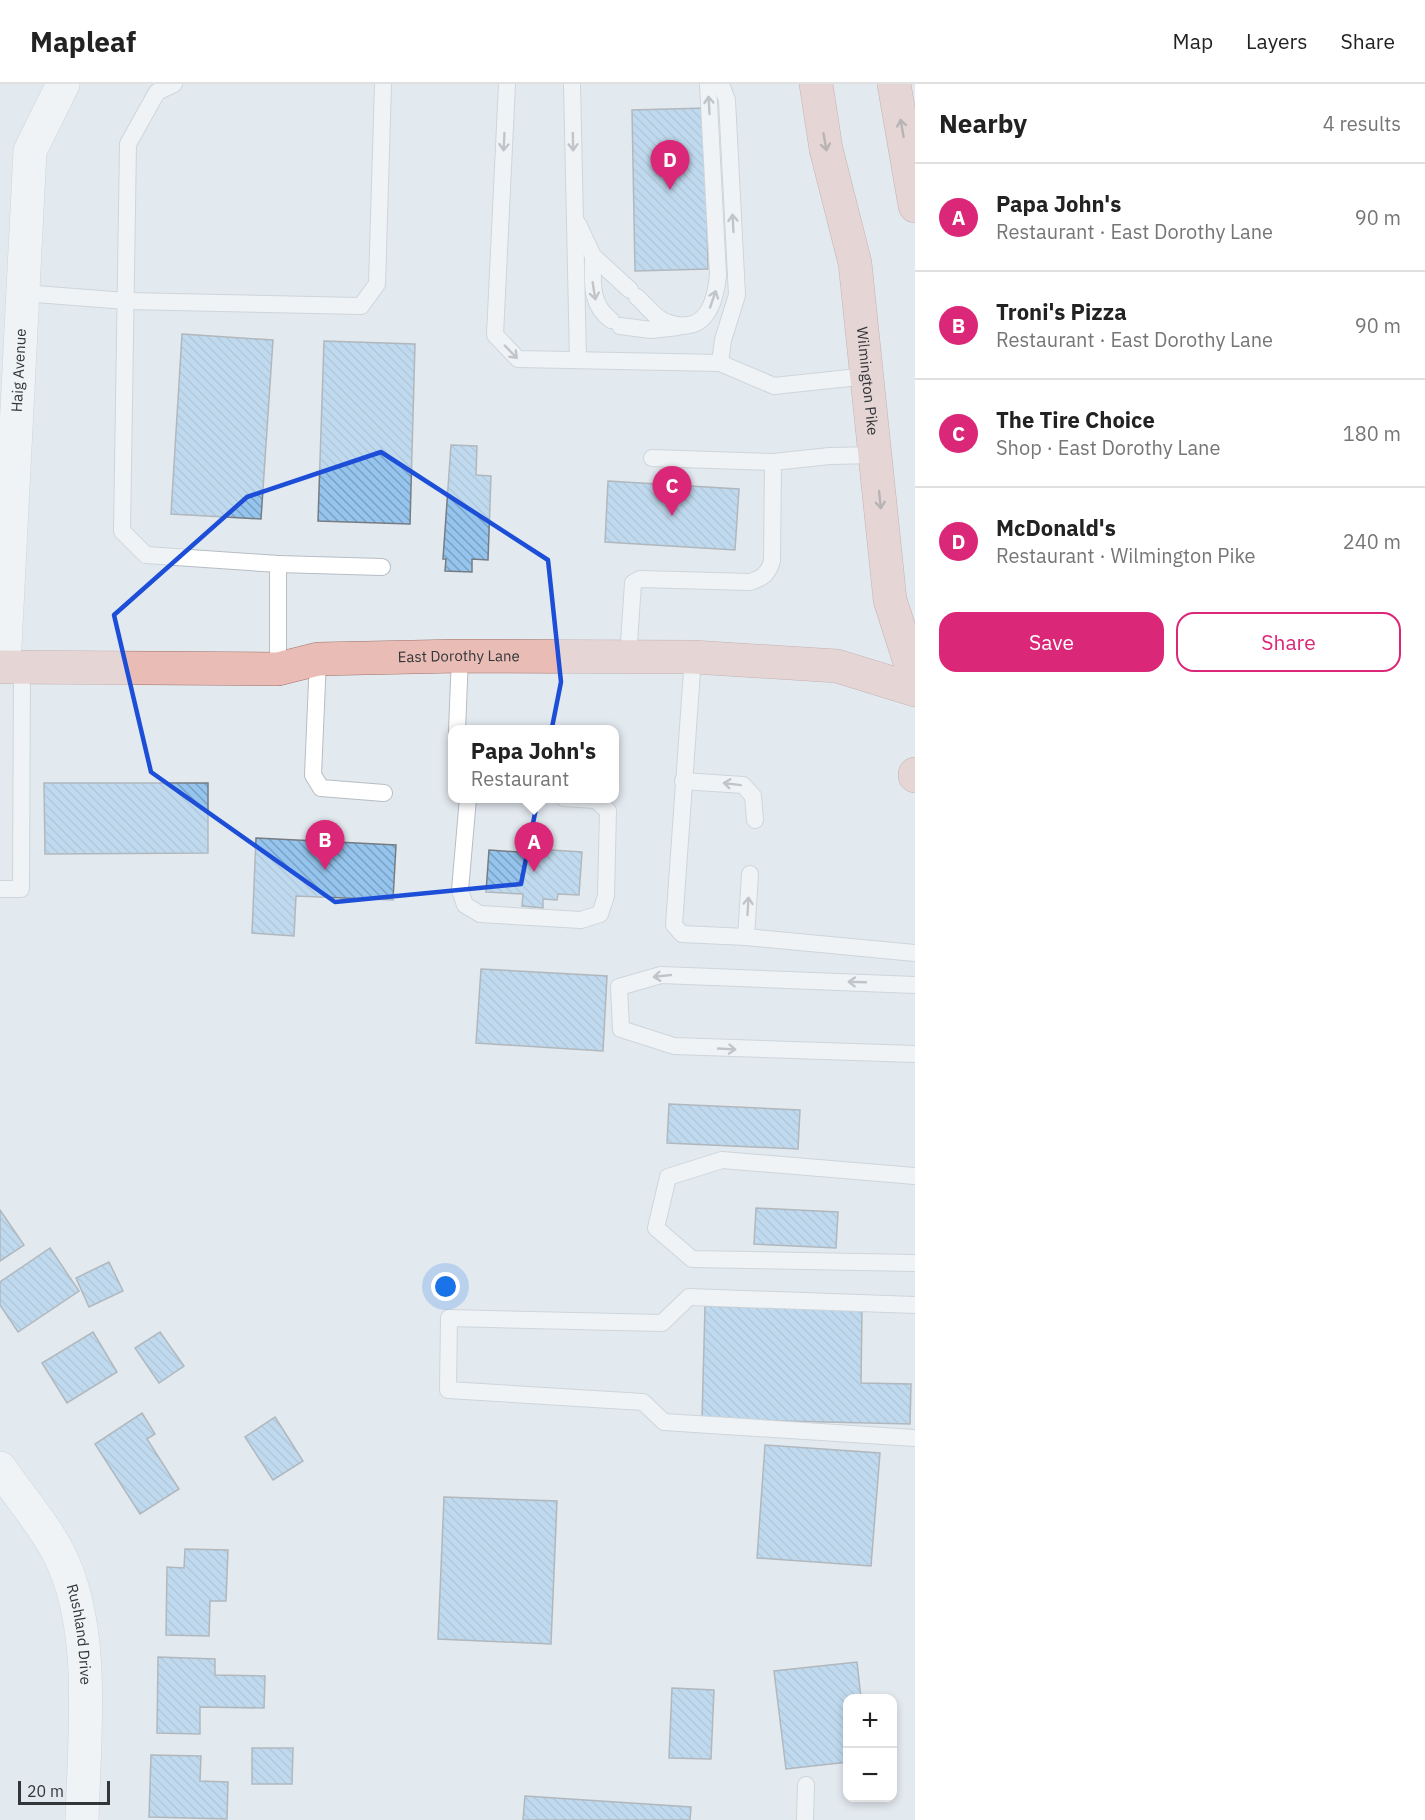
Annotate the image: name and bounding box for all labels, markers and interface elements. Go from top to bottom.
text: Mapleaf [30,23,136,60]
text: Map [1173,27,1213,55]
text: Layers [1246,27,1308,55]
text: Share [1341,27,1395,55]
one-way arrow [703,96,714,116]
text: Nearby [939,106,1027,140]
text: 4 results [1323,110,1401,137]
one-way arrow [896,119,907,138]
one-way arrow [820,131,831,151]
one-way arrow [499,132,510,152]
one-way arrow [568,132,579,152]
pin: D [650,141,690,190]
text: Papa John's [996,189,1121,218]
text: A [952,204,965,231]
text: 90 m [1355,204,1401,231]
one-way arrow [727,213,738,233]
text: Restaurant · East Dorothy Lane [996,218,1273,245]
one-way arrow [589,281,600,300]
one-way arrow [708,290,719,309]
text: Troni's Pizza [996,297,1127,326]
text: B [952,312,965,339]
text: 90 m [1355,312,1401,339]
street label: Wilmington Pike [853,326,883,436]
text: Restaurant · East Dorothy Lane [996,326,1273,353]
street label: Haig Avenue [7,328,30,413]
one-way arrow [504,344,519,359]
text: The Tire Choice [996,405,1155,434]
text: C [952,420,965,447]
text: 180 m [1343,420,1401,447]
text: Shop · East Dorothy Lane [996,434,1220,461]
pin: C [652,466,692,516]
one-way arrow [875,489,886,509]
text: McDonald's [996,513,1116,542]
text: D [952,528,965,555]
text: 240 m [1343,528,1401,555]
text: Restaurant · Wilmington Pike [996,542,1256,569]
button: Save [939,612,1164,672]
button: Share [1176,612,1401,672]
street label: East Dorothy Lane [397,646,520,666]
popup [448,725,619,803]
text: Papa John's [471,736,596,765]
text: Restaurant [471,765,569,792]
one-way arrow [723,778,742,789]
pin: B [306,820,344,870]
pin: A [514,822,554,872]
one-way arrow [743,896,754,916]
one-way arrow [653,971,672,982]
one-way arrow [847,977,867,988]
one-way arrow [716,1043,736,1054]
your location [431,1272,460,1301]
street label: Rushland Drive [63,1581,96,1685]
map controls [843,1694,897,1802]
button: + [843,1694,897,1748]
button: − [843,1748,897,1802]
scale bar [18,1778,110,1806]
text: 20 m [27,1781,64,1801]

